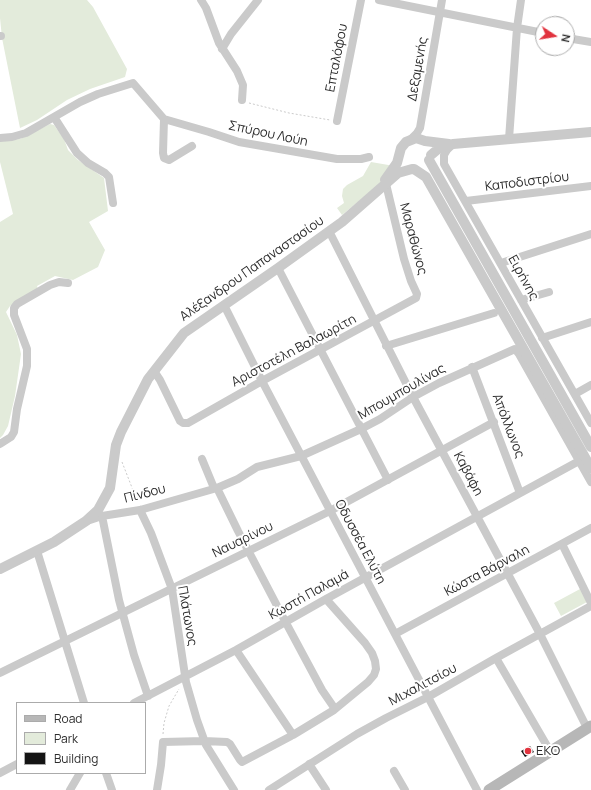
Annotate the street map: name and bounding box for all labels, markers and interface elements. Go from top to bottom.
north arrow [535,16,575,56]
street label: Επταλόφου [323,23,351,93]
text: N [558,33,574,44]
street label: Δεξαμενής [405,36,431,102]
street label: Σπύρου Λούη [227,118,309,150]
street label: Καποδιστρίου [484,169,570,195]
street label: Μαραθώνος [396,201,430,277]
street label: Αλέξανδρου Παπαναστασίου [177,213,327,325]
street label: Ειρήνης [504,253,542,303]
street label: Αριστοτέλη Βαλαωρίτη [229,311,359,391]
street label: Μπουμπουλίνας [356,361,448,423]
street label: Απόλλωνος [489,392,527,460]
street label: Καβάφη [450,449,486,499]
street label: Πίνδου [123,481,167,507]
street label: Οδυσσέα Ελύτη [331,497,389,587]
street label: Ναυαρίνου [210,519,276,561]
street label: Κώστα Βάρναλη [442,542,532,600]
street label: Κωστή Παλαμά [266,567,352,623]
street label: Πλάτωνος [174,585,200,647]
street label: Μιχαλιτσίου [386,661,460,709]
legend [16,702,146,774]
text: Road [54,710,82,727]
text: Park [54,730,78,747]
place label: EKO [536,743,560,759]
marker: EKO [523,746,533,756]
text: Building [54,750,98,767]

